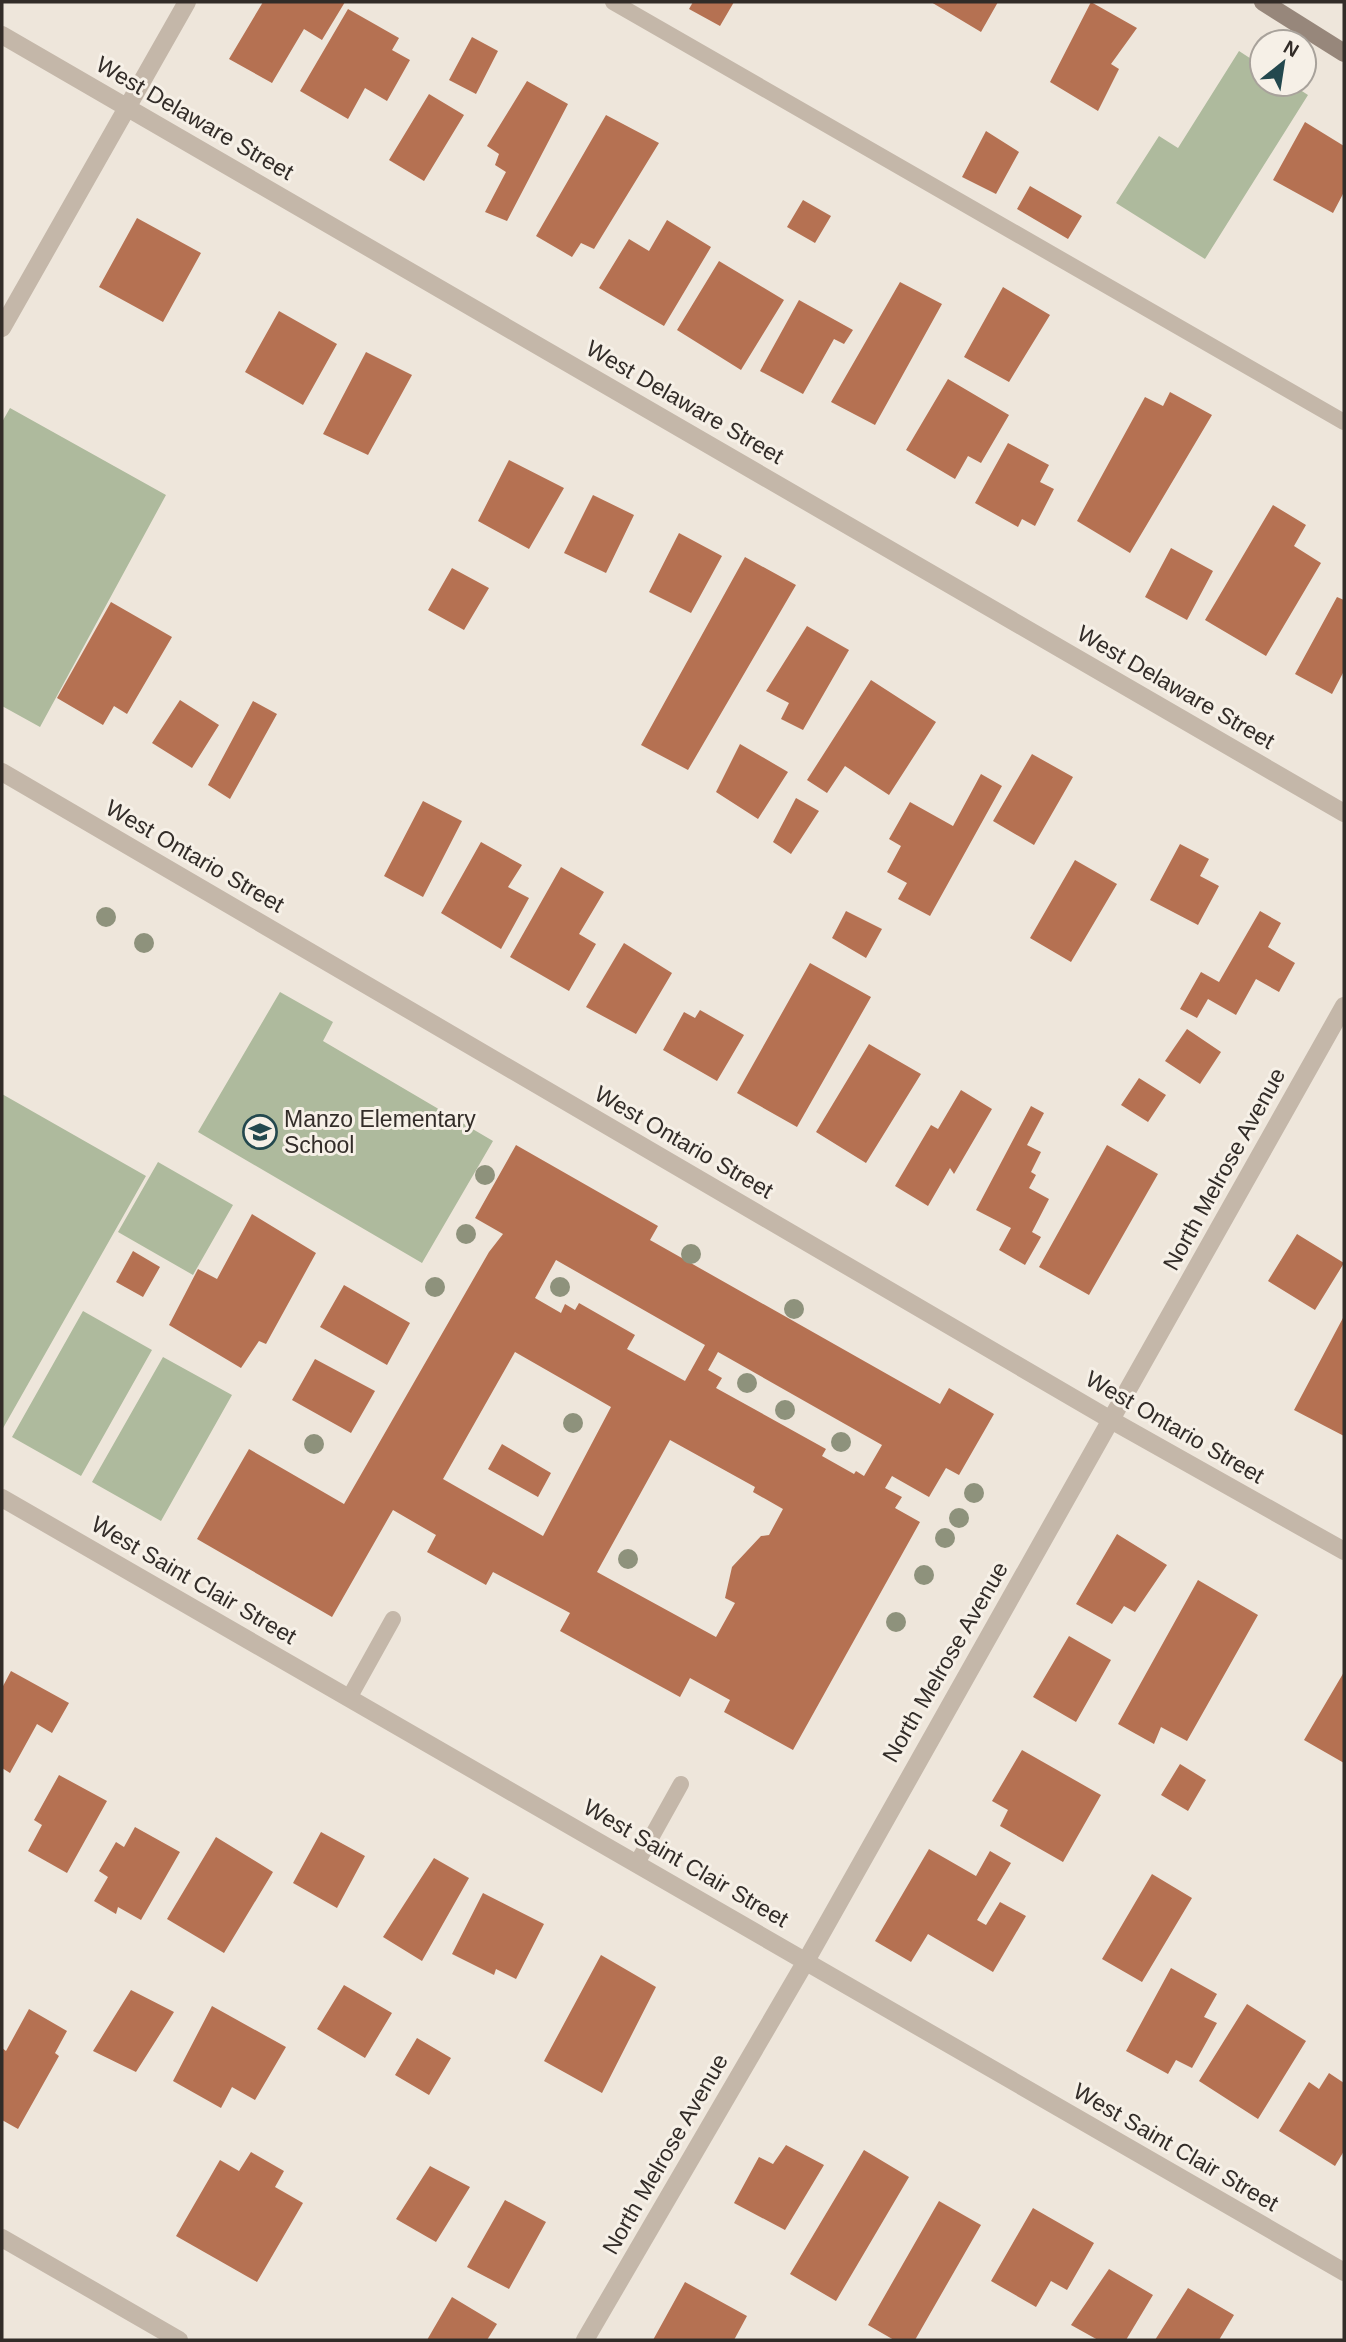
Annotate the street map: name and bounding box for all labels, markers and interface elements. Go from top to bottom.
north arrow [1248,28,1318,98]
text: N [1280,36,1302,61]
street label: West Delaware Street [92,51,299,185]
street label: West Delaware Street [582,335,789,469]
street label: West Delaware Street [1073,620,1280,754]
street label: West Ontario Street [101,794,289,918]
street label: North Melrose Avenue [1158,1063,1290,1275]
street label: West Ontario Street [590,1080,778,1204]
place label: Manzo Elementary School [284,1106,476,1158]
school or university icon: Manzo Elementary School [241,1113,279,1151]
street label: West Ontario Street [1081,1365,1269,1489]
street label: West Saint Clair Street [87,1511,302,1650]
street label: North Melrose Avenue [877,1557,1013,1767]
street label: West Saint Clair Street [579,1794,794,1933]
street label: North Melrose Avenue [597,2049,733,2259]
street label: West Saint Clair Street [1069,2078,1284,2217]

